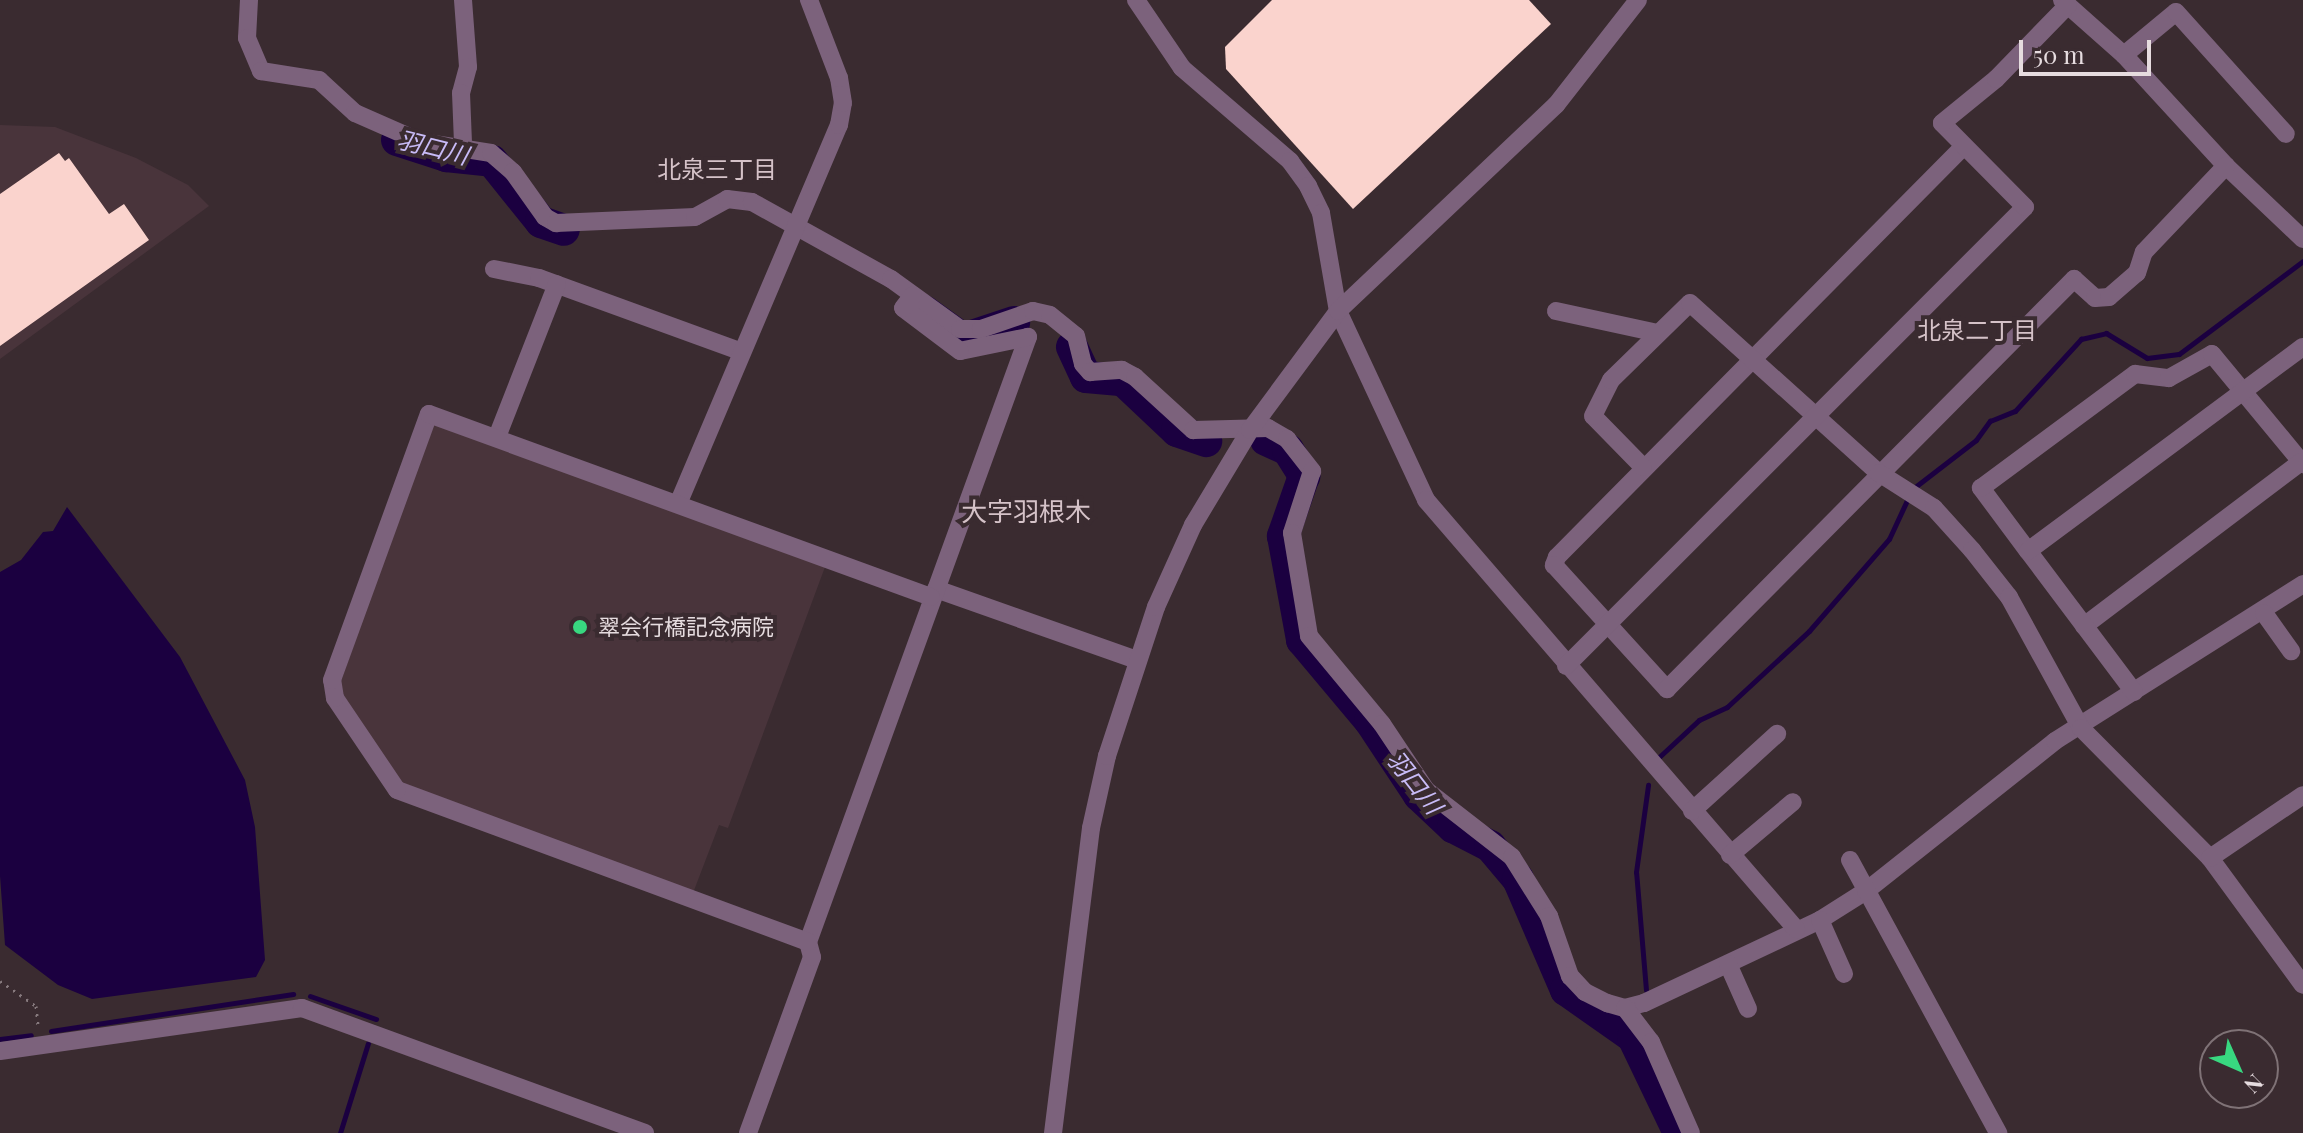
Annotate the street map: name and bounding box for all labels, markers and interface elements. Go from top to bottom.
scale bar [2023,24,2155,74]
text: 50 m [2033,38,2085,70]
water label: 羽口川 [395,124,471,170]
district label: 北泉三丁目 [657,155,777,183]
district label: 北泉二丁目 [1917,316,2037,344]
district label: 大字羽根木 [961,495,1091,527]
place label: 翠会行橋記念病院 [598,614,774,640]
marker: 翠会行橋記念病院 [569,616,591,638]
water label: 羽口川 [1381,745,1449,819]
north arrow [2199,1029,2279,1109]
text: N [2238,1068,2271,1101]

